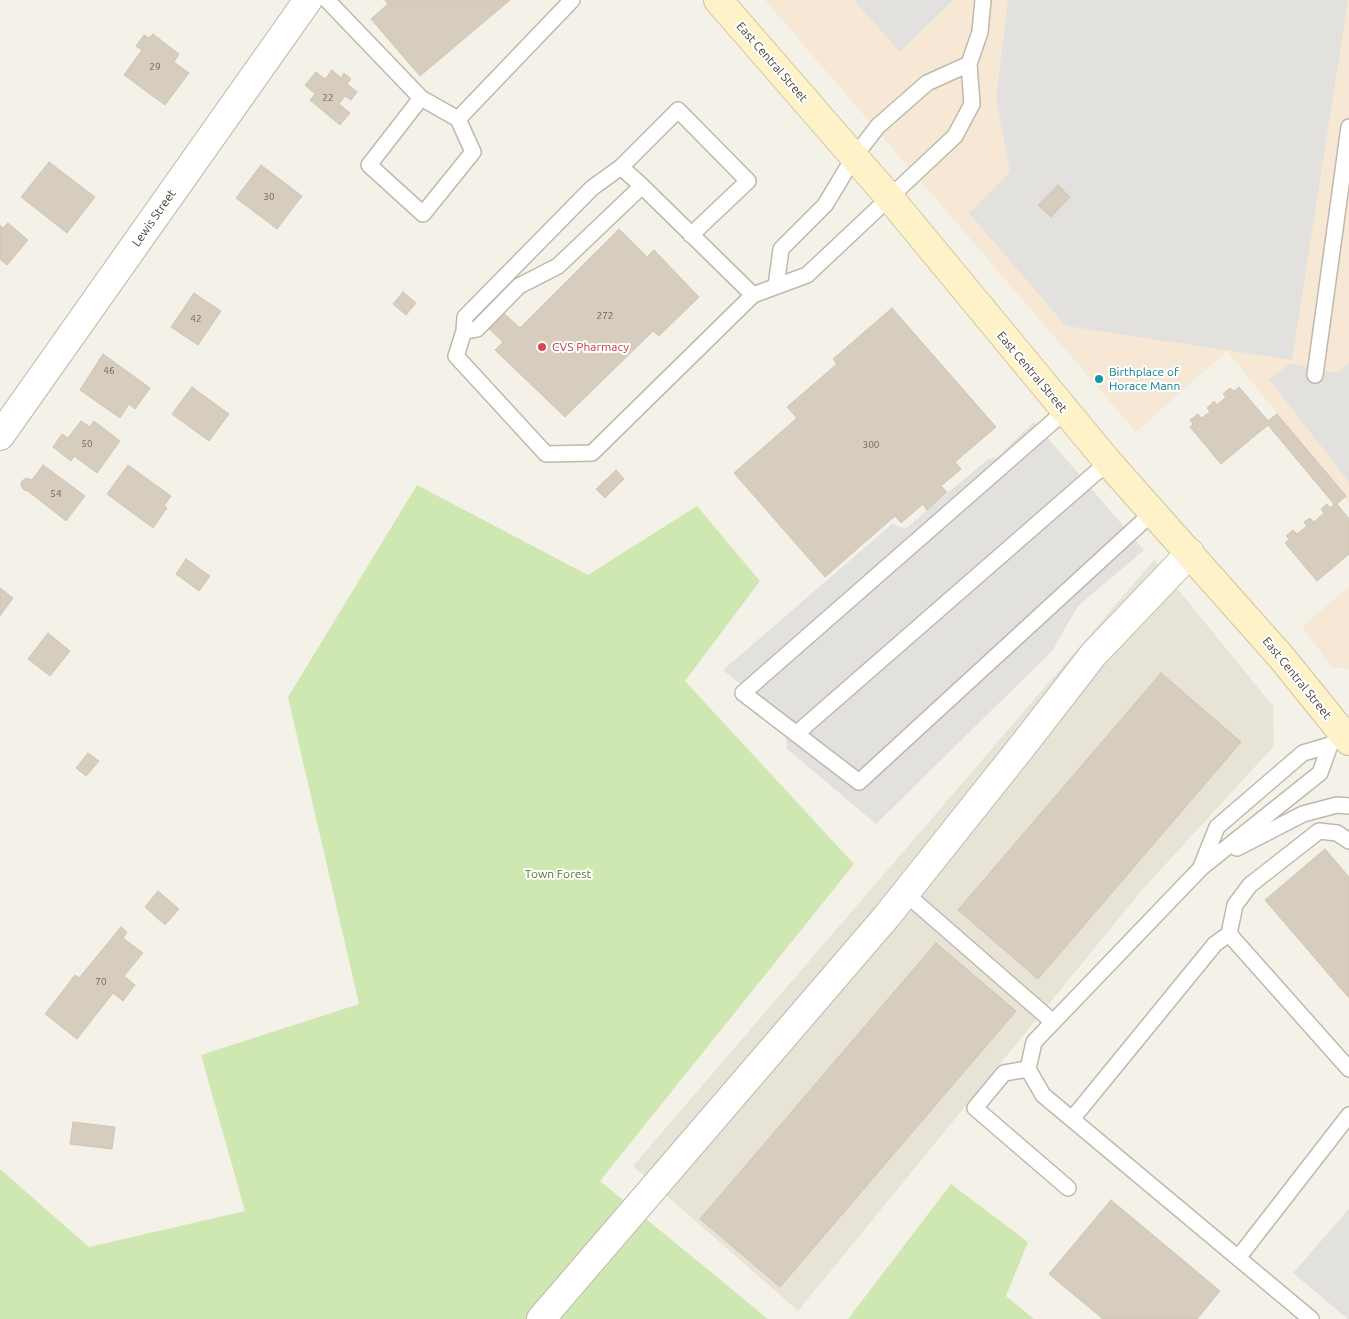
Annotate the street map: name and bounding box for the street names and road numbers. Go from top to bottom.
street label: East Central Street [733,19,811,105]
street label: Lewis Street [129,187,179,249]
street label: East Central Street [994,329,1070,415]
street label: East Central Street [1260,634,1334,722]

